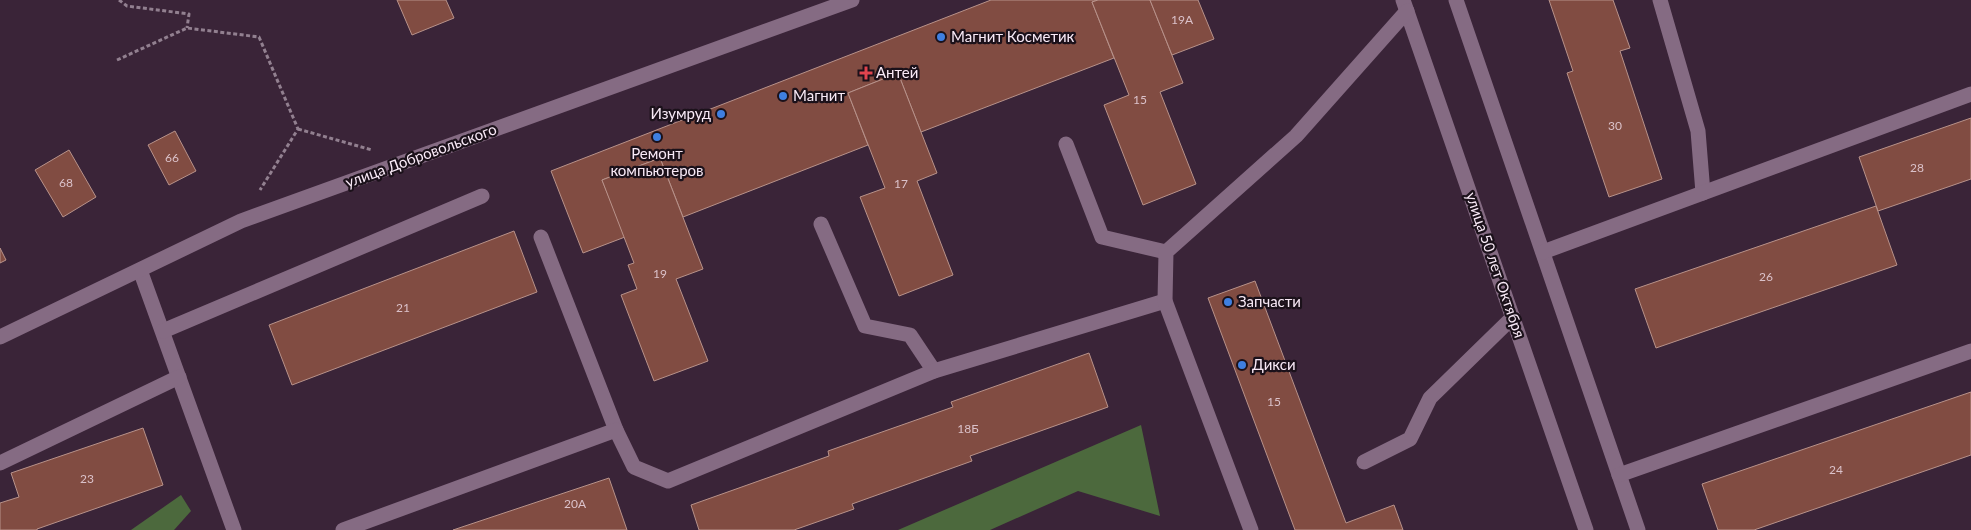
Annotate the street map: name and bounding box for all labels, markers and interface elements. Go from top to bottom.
house number: 19А [1171,12,1194,27]
place label: Магнит Косметик [951,27,1075,45]
marker: Магнит Косметик [935,31,947,43]
place label: Антей [876,63,918,81]
marker: Антей [860,67,872,79]
place label: Магнит [793,86,845,104]
marker: Магнит [777,90,789,102]
house number: 15 [1133,92,1147,107]
place label: Изумруд [650,104,711,122]
marker: Изумруд [715,108,727,120]
house number: 30 [1608,118,1622,133]
street label: улица Добровольского [343,119,499,191]
marker: Ремонт компьютеров [651,131,663,143]
place label: Ремонт компьютеров [610,144,704,179]
house number: 66 [165,150,179,165]
house number: 28 [1910,160,1924,175]
house number: 68 [59,175,73,190]
house number: 17 [894,176,908,191]
street label: улица 50 лет Октября [1463,189,1529,340]
house number: 19 [653,266,667,281]
house number: 26 [1759,269,1773,284]
place label: Запчасти [1238,292,1301,310]
marker: Запчасти [1222,296,1234,308]
house number: 21 [396,300,410,315]
place label: Дикси [1252,355,1296,373]
marker: Дикси [1236,359,1248,371]
house number: 15 [1267,394,1281,409]
house number: 18Б [957,421,979,436]
house number: 24 [1829,462,1843,477]
house number: 23 [80,471,94,486]
house number: 20А [564,496,587,511]

